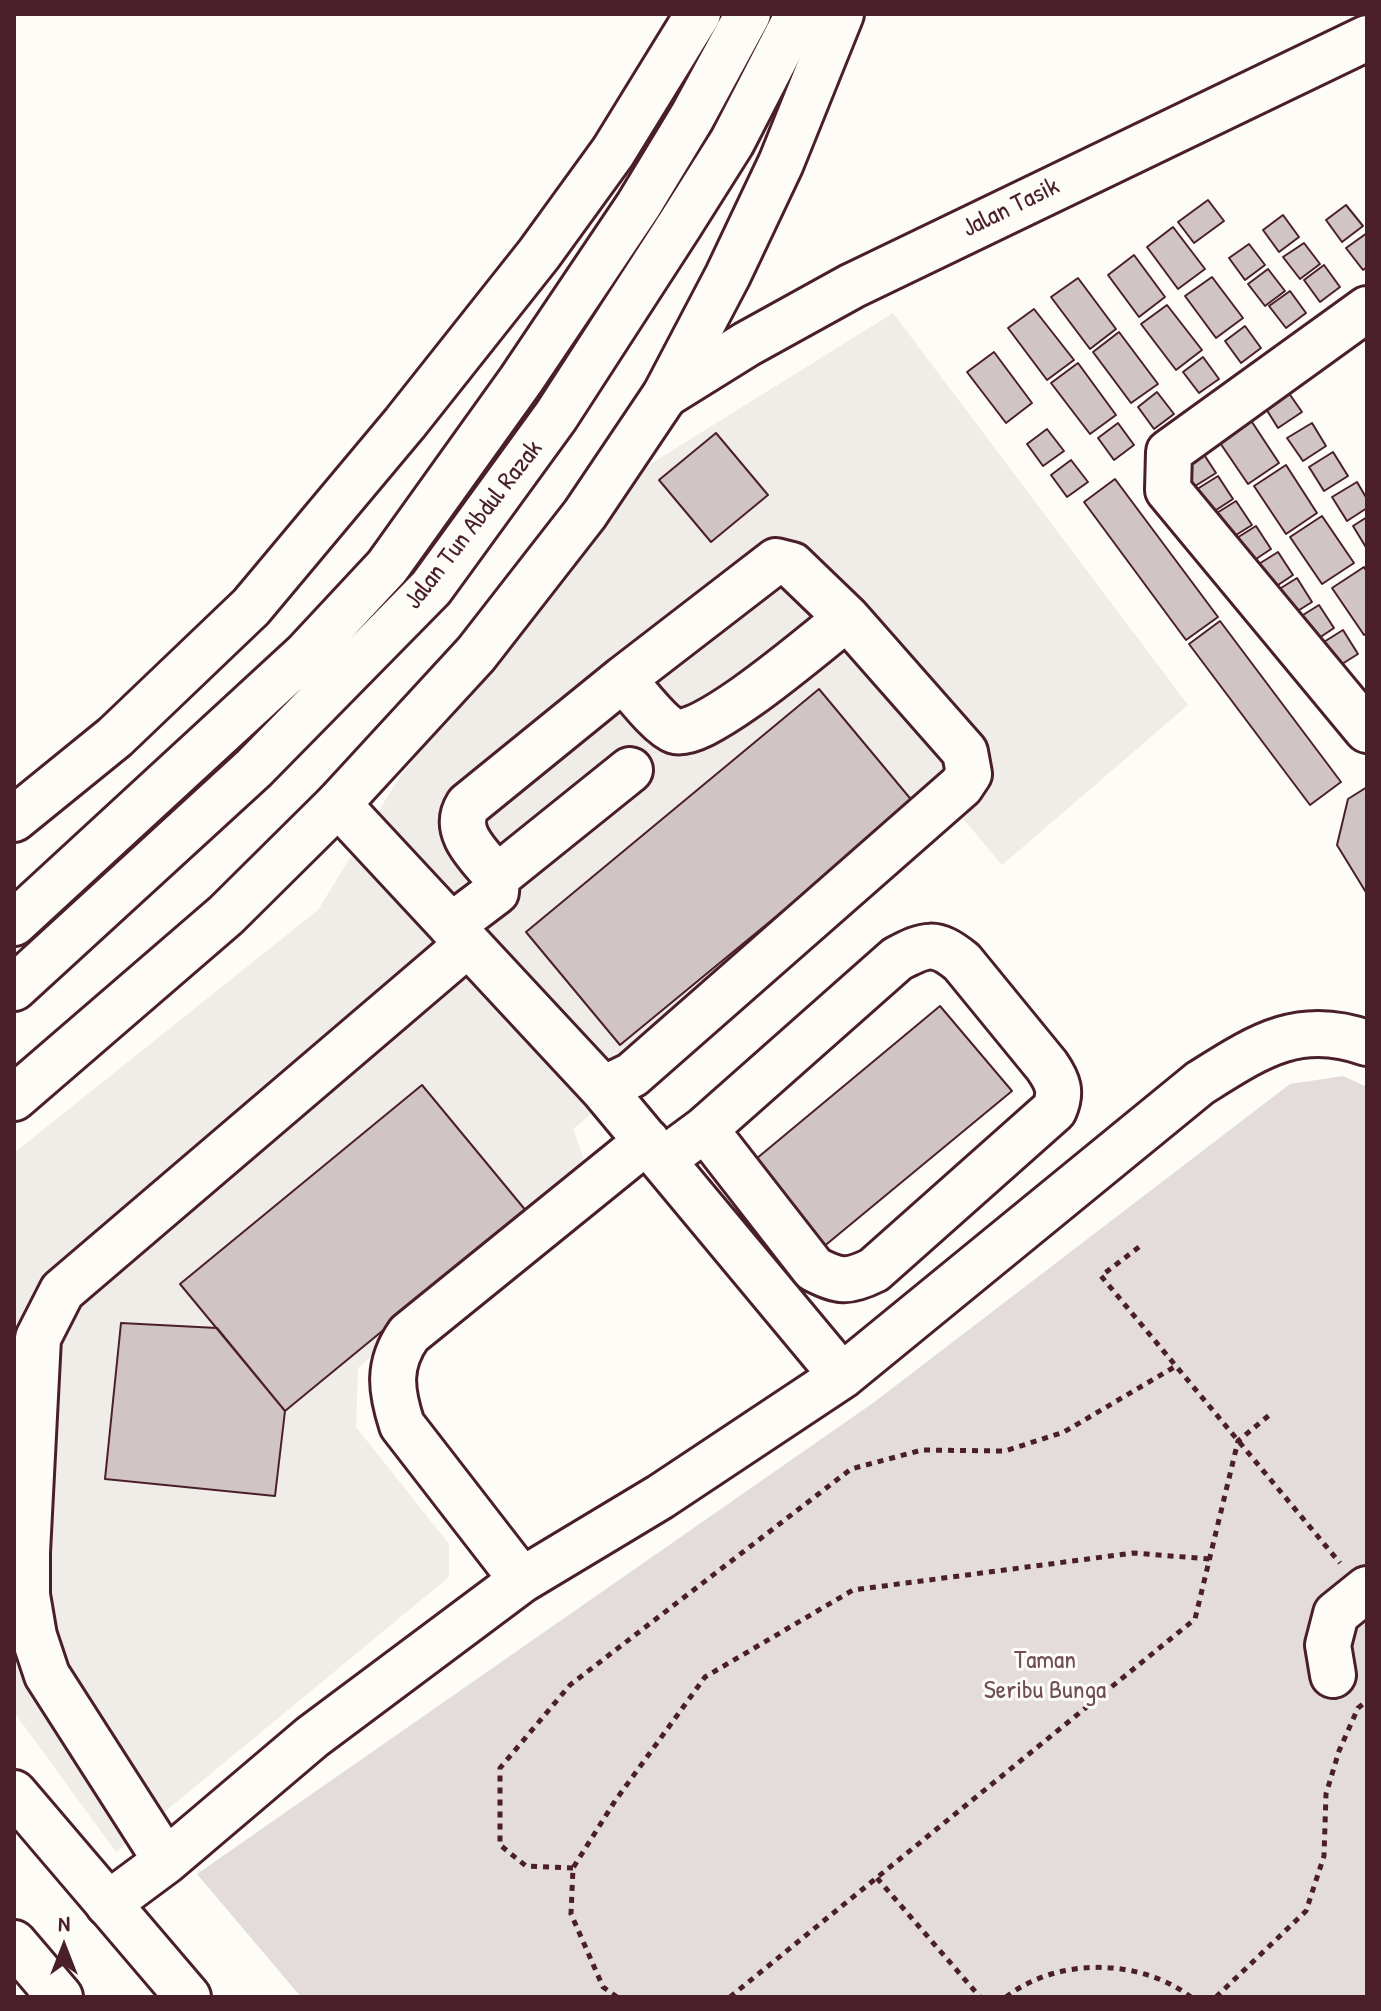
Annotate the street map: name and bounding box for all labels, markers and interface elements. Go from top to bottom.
street label: Jalan Tasik [958,171,1064,245]
street label: Jalan Tun Abdul Razak [398,434,550,616]
park label: Taman Seribu Bunga [984,1645,1106,1706]
north arrow [24,1907,104,1987]
text: N [58,1908,70,1938]

